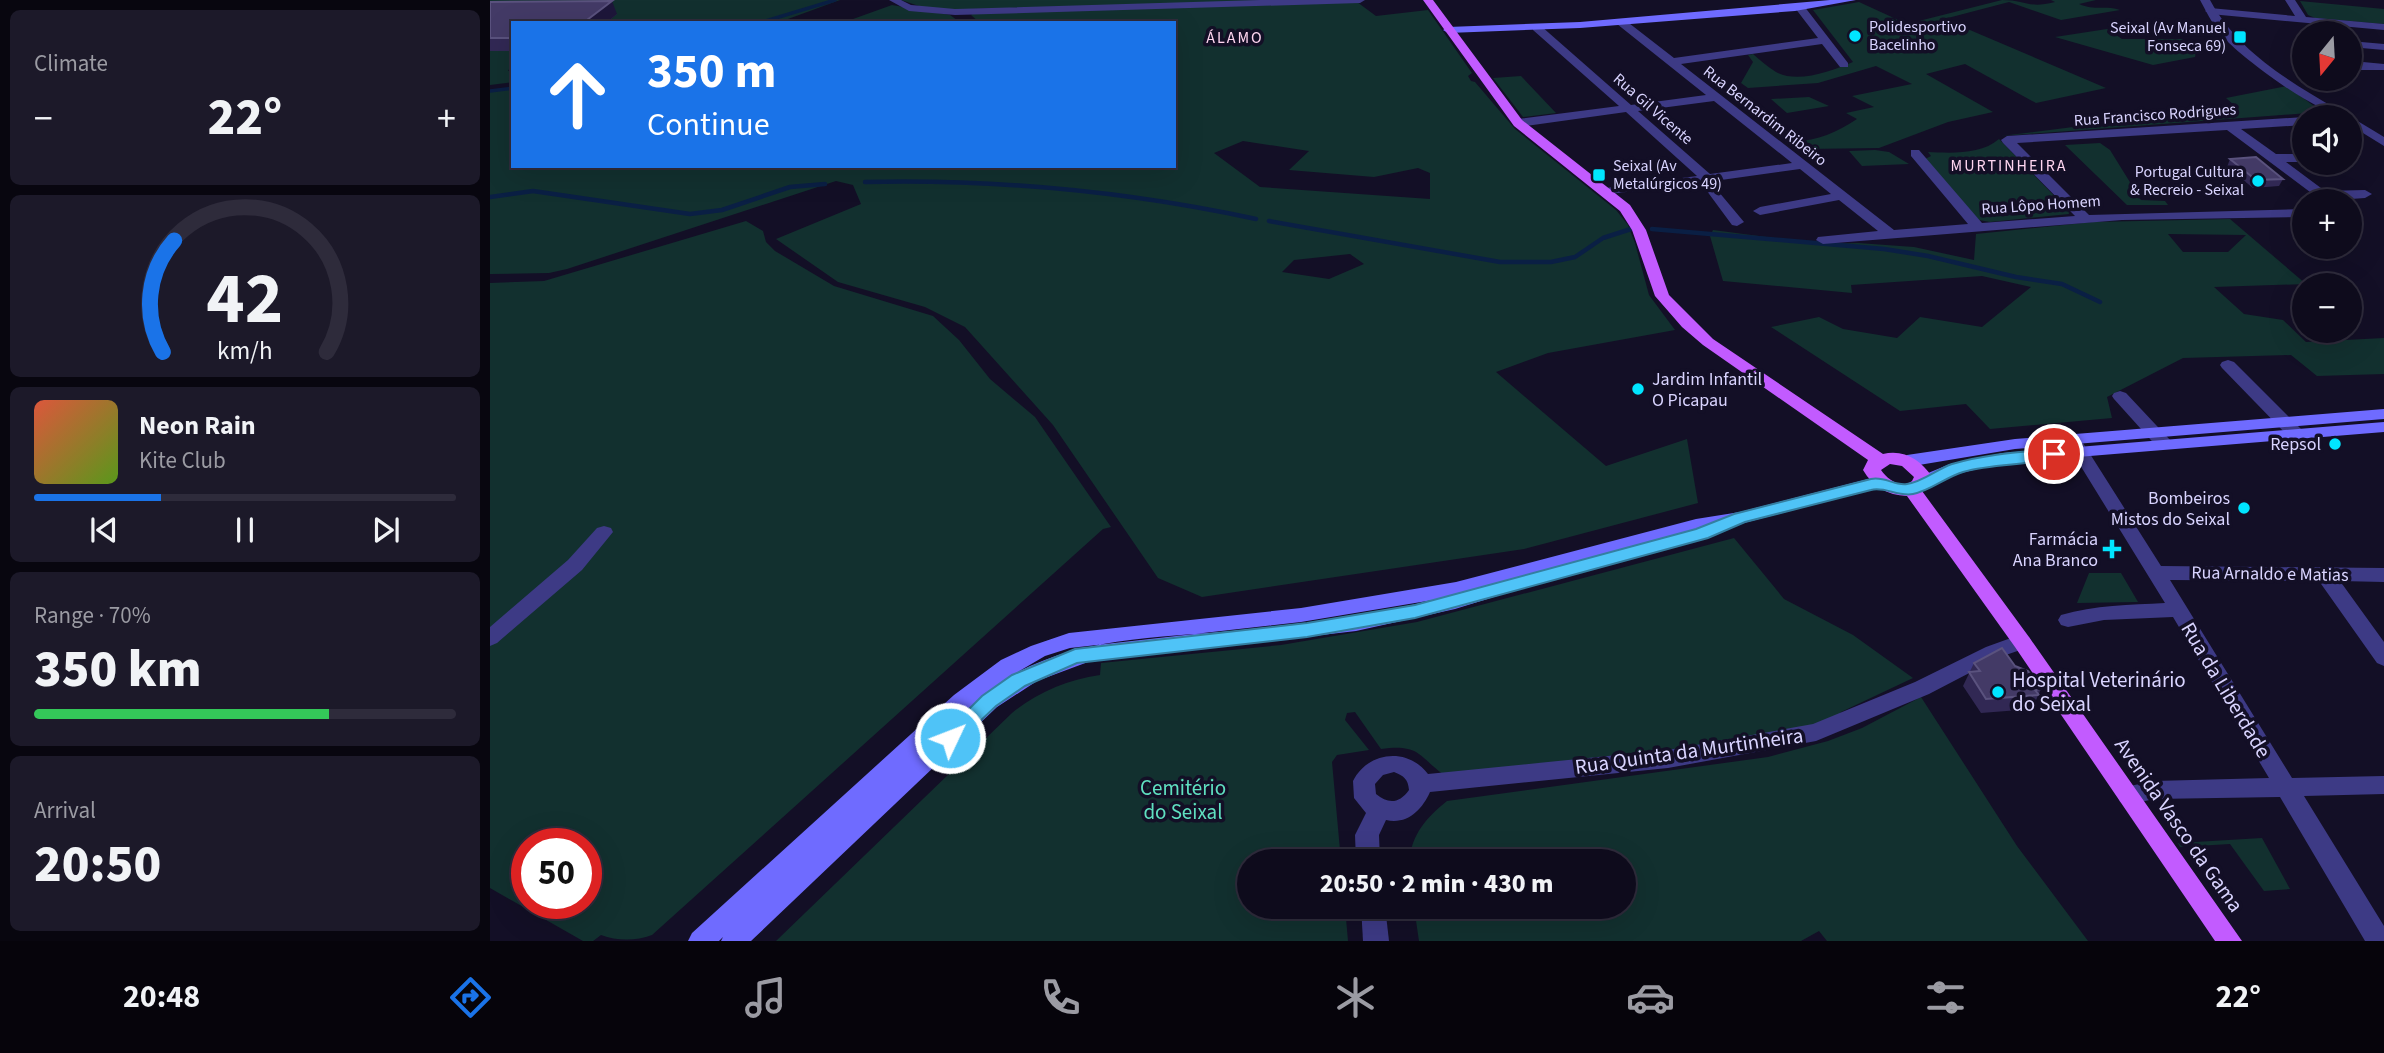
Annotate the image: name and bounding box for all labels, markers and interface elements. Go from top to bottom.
place label: Polidesportivo Bacelinho [1869,16,1966,56]
place label: Seixal (Av Manuel Fonseca 69) [2110,17,2226,57]
north arrow [2292,21,2362,91]
map controls [2292,21,2362,343]
district label: ÁLAMO [1206,27,1264,49]
marker: Polidesportivo Bacelinho [1847,28,1863,44]
marker: Seixal (Av Manuel Fonseca 69) [2232,29,2248,45]
text: 350 m [647,37,776,107]
text: Climate [34,47,108,80]
icon: ahead [532,49,623,140]
street label: Rua Bernardim Ribeiro [1699,61,1831,171]
street label: Rua Gil Vicente [1608,68,1698,150]
text: 22° [208,81,282,155]
text: − [34,92,53,146]
text: + [437,92,456,146]
street label: Rua Francisco Rodrigues [2073,98,2237,132]
text: Continue [647,102,770,148]
button: sound [2292,105,2362,175]
place label: Seixal (Av Metalúrgicos 49) [1613,155,1722,195]
district label: MURTINHEIRA [1951,155,2067,177]
place label: Portugal Cultura & Recreio - Seixal [2130,161,2244,201]
marker: Seixal (Av Metalúrgicos 49) [1591,167,1607,183]
marker: Portugal Cultura & Recreio - Seixal [2250,173,2266,189]
button: + [2292,189,2362,259]
street label: Rua Lôpo Homem [1981,190,2101,220]
text: 42 [207,247,283,351]
button: − [2292,273,2362,343]
text: km/h [217,333,273,369]
place label: Jardim Infantil O Picapau [1652,367,1762,413]
marker: Jardim Infantil O Picapau [1630,381,1646,397]
text: Neon Rain [139,407,256,444]
pin [2024,424,2084,484]
place label: Repsol [2270,432,2321,457]
icon: arrive [2035,435,2073,473]
marker: Repsol [2327,436,2343,452]
text: Kite Club [139,444,226,477]
place label: Bombeiros Mistos do Seixal [2111,486,2230,532]
marker: Bombeiros Mistos do Seixal [2236,500,2252,516]
icon: previous [85,511,123,549]
icon: pause [226,511,264,549]
icon: next [367,511,405,549]
place label: Farmácia Ana Branco [2013,527,2098,573]
marker: Farmácia Ana Branco [2104,541,2120,557]
street label: Rua Arnaldo e Matias [2191,560,2349,588]
text: Range · 70% [34,599,151,632]
street label: Rua da Liberdade [2174,617,2278,763]
text: 350 km [34,633,202,707]
place label: Hospital Veterinário do Seixal [2012,665,2186,719]
marker: Hospital Veterinário do Seixal [1990,684,2006,700]
position arrow [913,701,987,775]
street label: Rua Quinta da Murtinheira [1573,720,1805,782]
street label: Avenida Vasco da Gama [2107,732,2251,918]
park label: Cemitério do Seixal [1140,773,1226,827]
text: Arrival [34,794,96,827]
text: 20:50 [34,828,161,902]
speed limit sign: 50 [511,828,602,919]
text: 20:50 · 2 min · 430 m [1320,865,1553,902]
icon: directions [446,973,495,1022]
icon: music [741,973,790,1022]
icon: phone [1036,973,1085,1022]
icon: climate [1331,973,1380,1022]
icon: car [1626,973,1675,1022]
icon: filters [1921,973,1970,1022]
text: 20:48 [123,974,200,1020]
text: 22° [2215,974,2261,1020]

